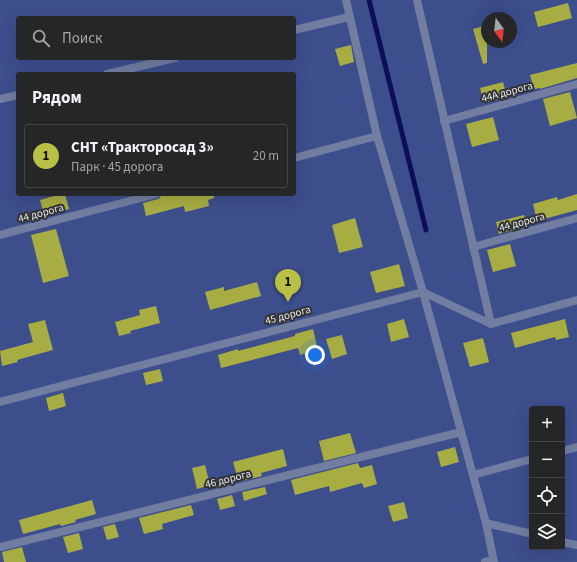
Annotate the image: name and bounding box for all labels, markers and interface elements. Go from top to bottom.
north arrow [481,12,517,48]
search box [16,16,296,60]
icon: search [30,27,52,49]
text: Поиск [62,28,103,49]
street label: 44А дорога [480,78,534,106]
text: Рядом [32,86,82,110]
text: СНТ «Тракторосад 3» [71,137,214,158]
text: 1 [43,147,49,165]
text: 20 m [253,147,279,165]
text: Парк · 45 дорога [71,158,163,176]
street label: 44 дорога [16,200,66,226]
street label: 44 дорога [497,209,547,235]
pin: 1 [275,269,301,302]
street label: 45 дорога [263,302,313,328]
your location [305,345,325,365]
map controls [529,406,565,550]
button: + [529,406,565,442]
button: − [529,442,565,478]
street label: 46 дорога [204,466,252,492]
button: locate [529,478,565,514]
button: layers [529,514,565,550]

